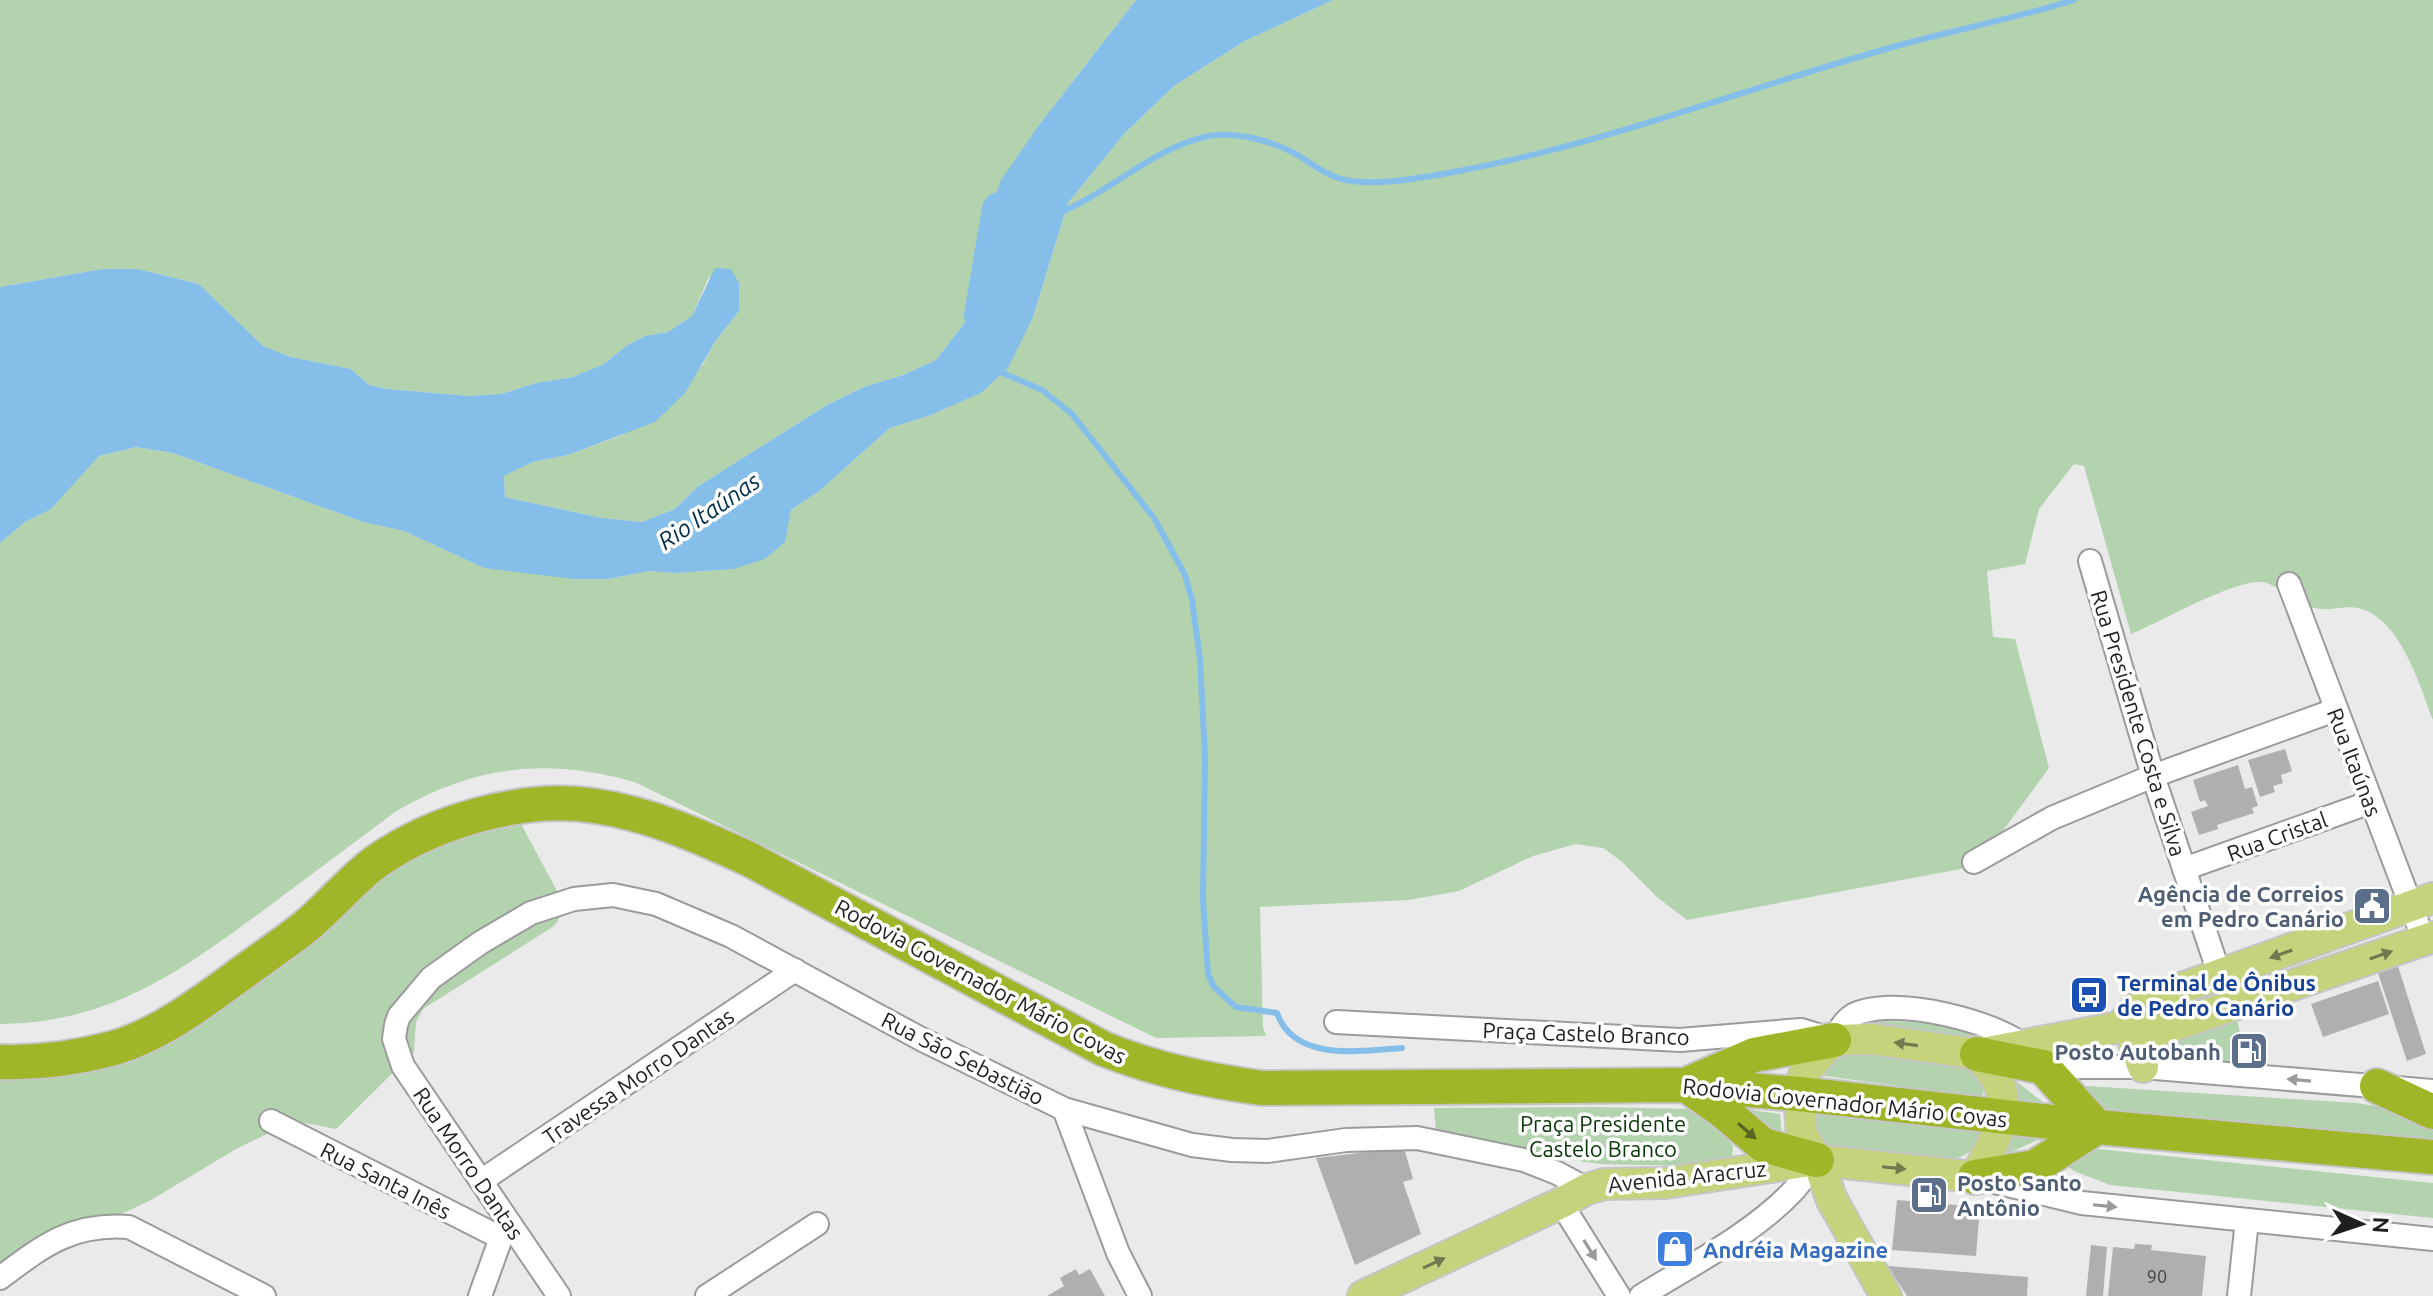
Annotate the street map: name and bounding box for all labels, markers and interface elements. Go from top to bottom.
water label: Rio Itaúnas [653,467,765,555]
street label: Rua Presidente Costa e Silva [2087,587,2191,859]
street label: Rua Itaúnas [2323,704,2387,820]
street label: Rua Cristal [2223,806,2331,866]
place label: Agência de Correios em Pedro Canário [2138,881,2344,931]
public building icon: Agência de Correios em Pedro Canário [2351,885,2393,927]
street label: Rodovia Governador Mário Covas [831,893,1131,1069]
one-way arrow [2269,948,2293,960]
one-way arrow [2370,948,2394,961]
place label: Terminal de Ônibus de Pedro Canário [2117,970,2316,1020]
bus stop icon: Terminal de Ônibus de Pedro Canário [2068,974,2110,1016]
street label: Travessa Morro Dantas [538,1003,738,1149]
street label: Rua São Sebastião [878,1006,1048,1110]
street label: Praça Castelo Branco [1482,1017,1690,1049]
fuel station icon: Posto Autobanh [2228,1030,2270,1072]
one-way arrow [1893,1037,1918,1050]
place label: Posto Autobanh [2055,1039,2221,1064]
street label: Rodovia Governador Mário Covas [1682,1073,2008,1131]
one-way arrow [2286,1073,2311,1086]
street label: Rua Morro Dantas [409,1082,529,1244]
park label: Praça Presidente Castelo Branco [1520,1111,1686,1161]
one-way arrow [1737,1122,1757,1139]
street label: Rua Santa Inês [317,1136,455,1224]
street label: Avenida Aracruz [1607,1155,1767,1197]
one-way arrow [1882,1162,1907,1175]
place label: Posto Santo Antônio [1957,1170,2082,1220]
fuel station icon: Posto Santo Antônio [1908,1174,1950,1216]
north arrow [2321,1184,2401,1264]
one-way arrow [2093,1199,2118,1212]
text: N [2369,1216,2394,1234]
shop icon: Andréia Magazine [1654,1228,1696,1270]
place label: Andréia Magazine [1703,1237,1888,1262]
one-way arrow [1583,1239,1597,1261]
one-way arrow [1422,1256,1445,1270]
house number: 90 [2147,1266,2167,1286]

